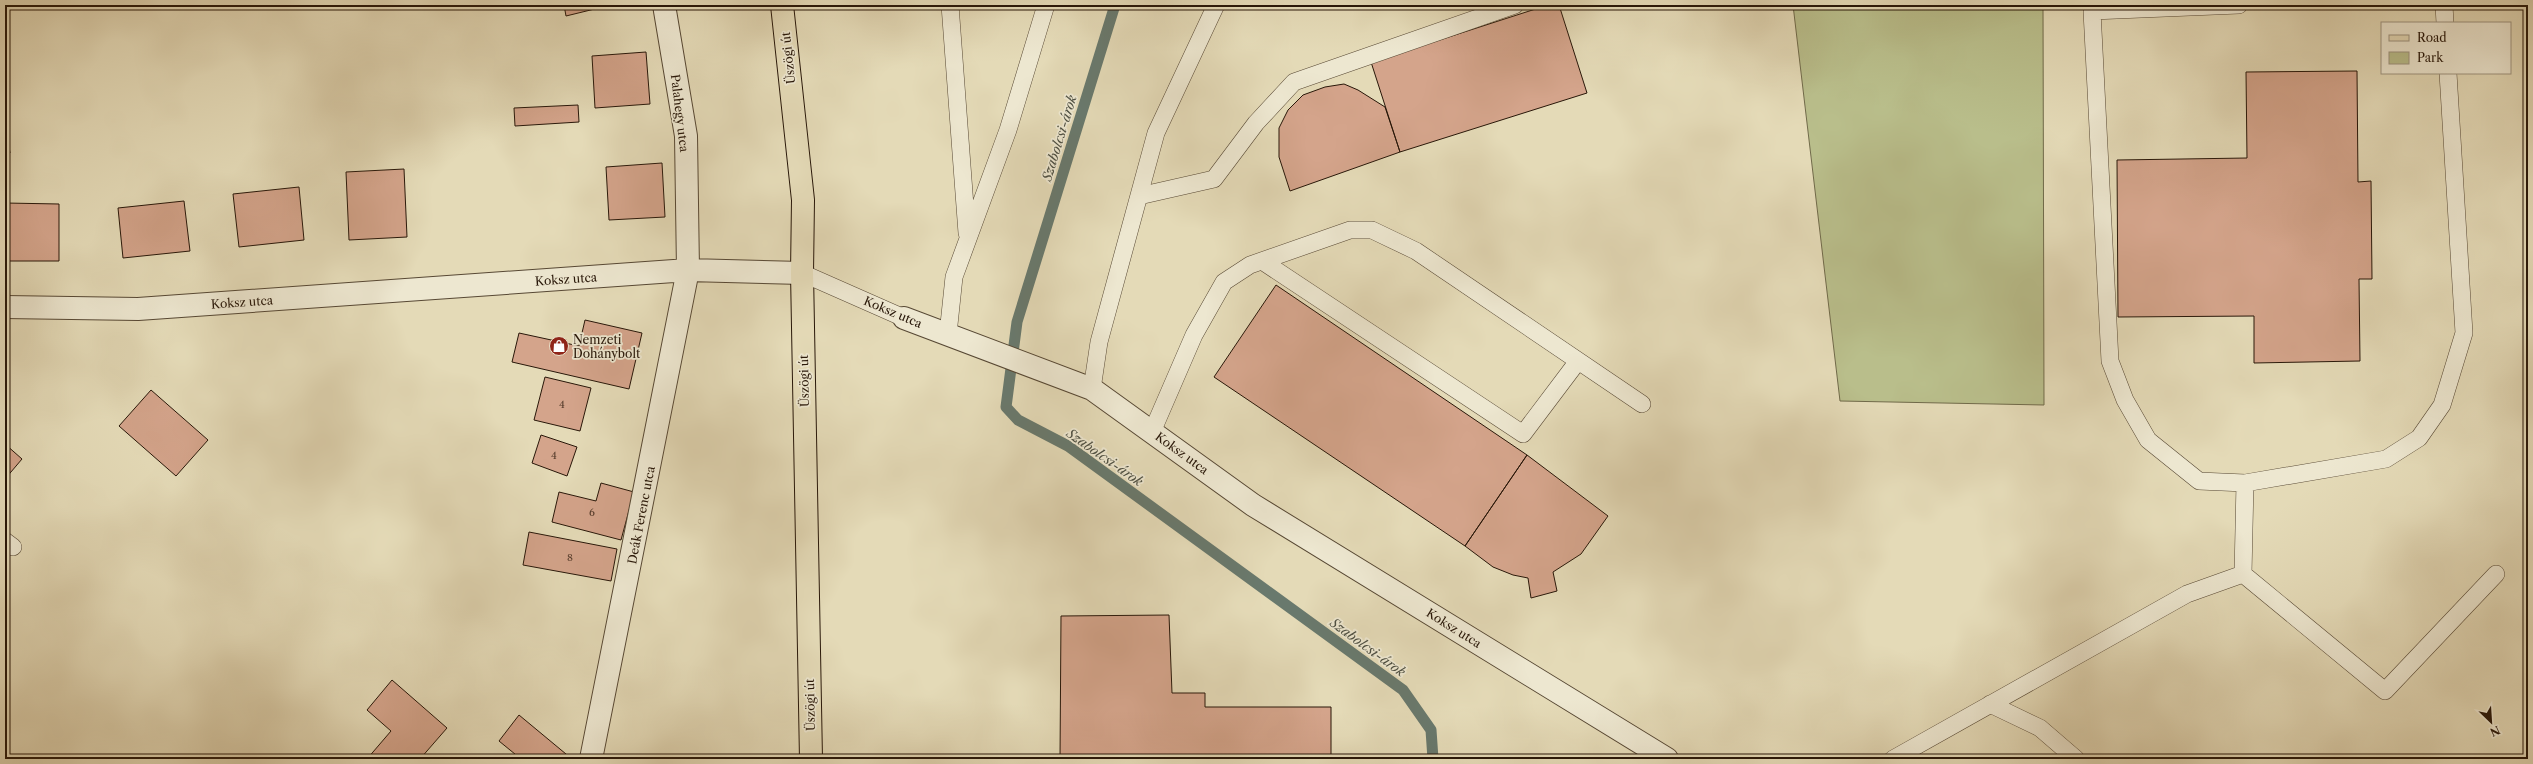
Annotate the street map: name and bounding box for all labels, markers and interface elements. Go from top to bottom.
legend [2381,22,2511,74]
street label: Üszögi út [777,30,798,85]
text: Road [2417,30,2447,45]
text: Park [2417,50,2444,65]
street label: Palahegy utca [668,73,692,153]
water label: Szabolcsi-árok [1038,93,1080,184]
street label: Koksz utca [535,269,598,289]
street label: Koksz utca [211,292,274,312]
street label: Koksz utca [861,293,925,331]
place label: Nemzeti Dohánybolt [573,332,641,361]
shop icon: Nemzeti Dohánybolt [548,335,570,357]
street label: Üszögi út [795,354,812,407]
house number: 4 [559,398,565,411]
water label: Szabolcsi-árok [1063,424,1146,489]
street label: Koksz utca [1152,429,1212,478]
house number: 4 [551,449,557,462]
street label: Deák Ferenc utca [624,464,658,565]
house number: 6 [589,506,595,519]
house number: 8 [567,551,573,564]
street label: Koksz utca [1424,605,1485,651]
water label: Szabolcsi-árok [1326,614,1409,680]
street label: Üszögi út [801,678,818,731]
north arrow [2471,702,2511,742]
text: N [2488,723,2503,740]

